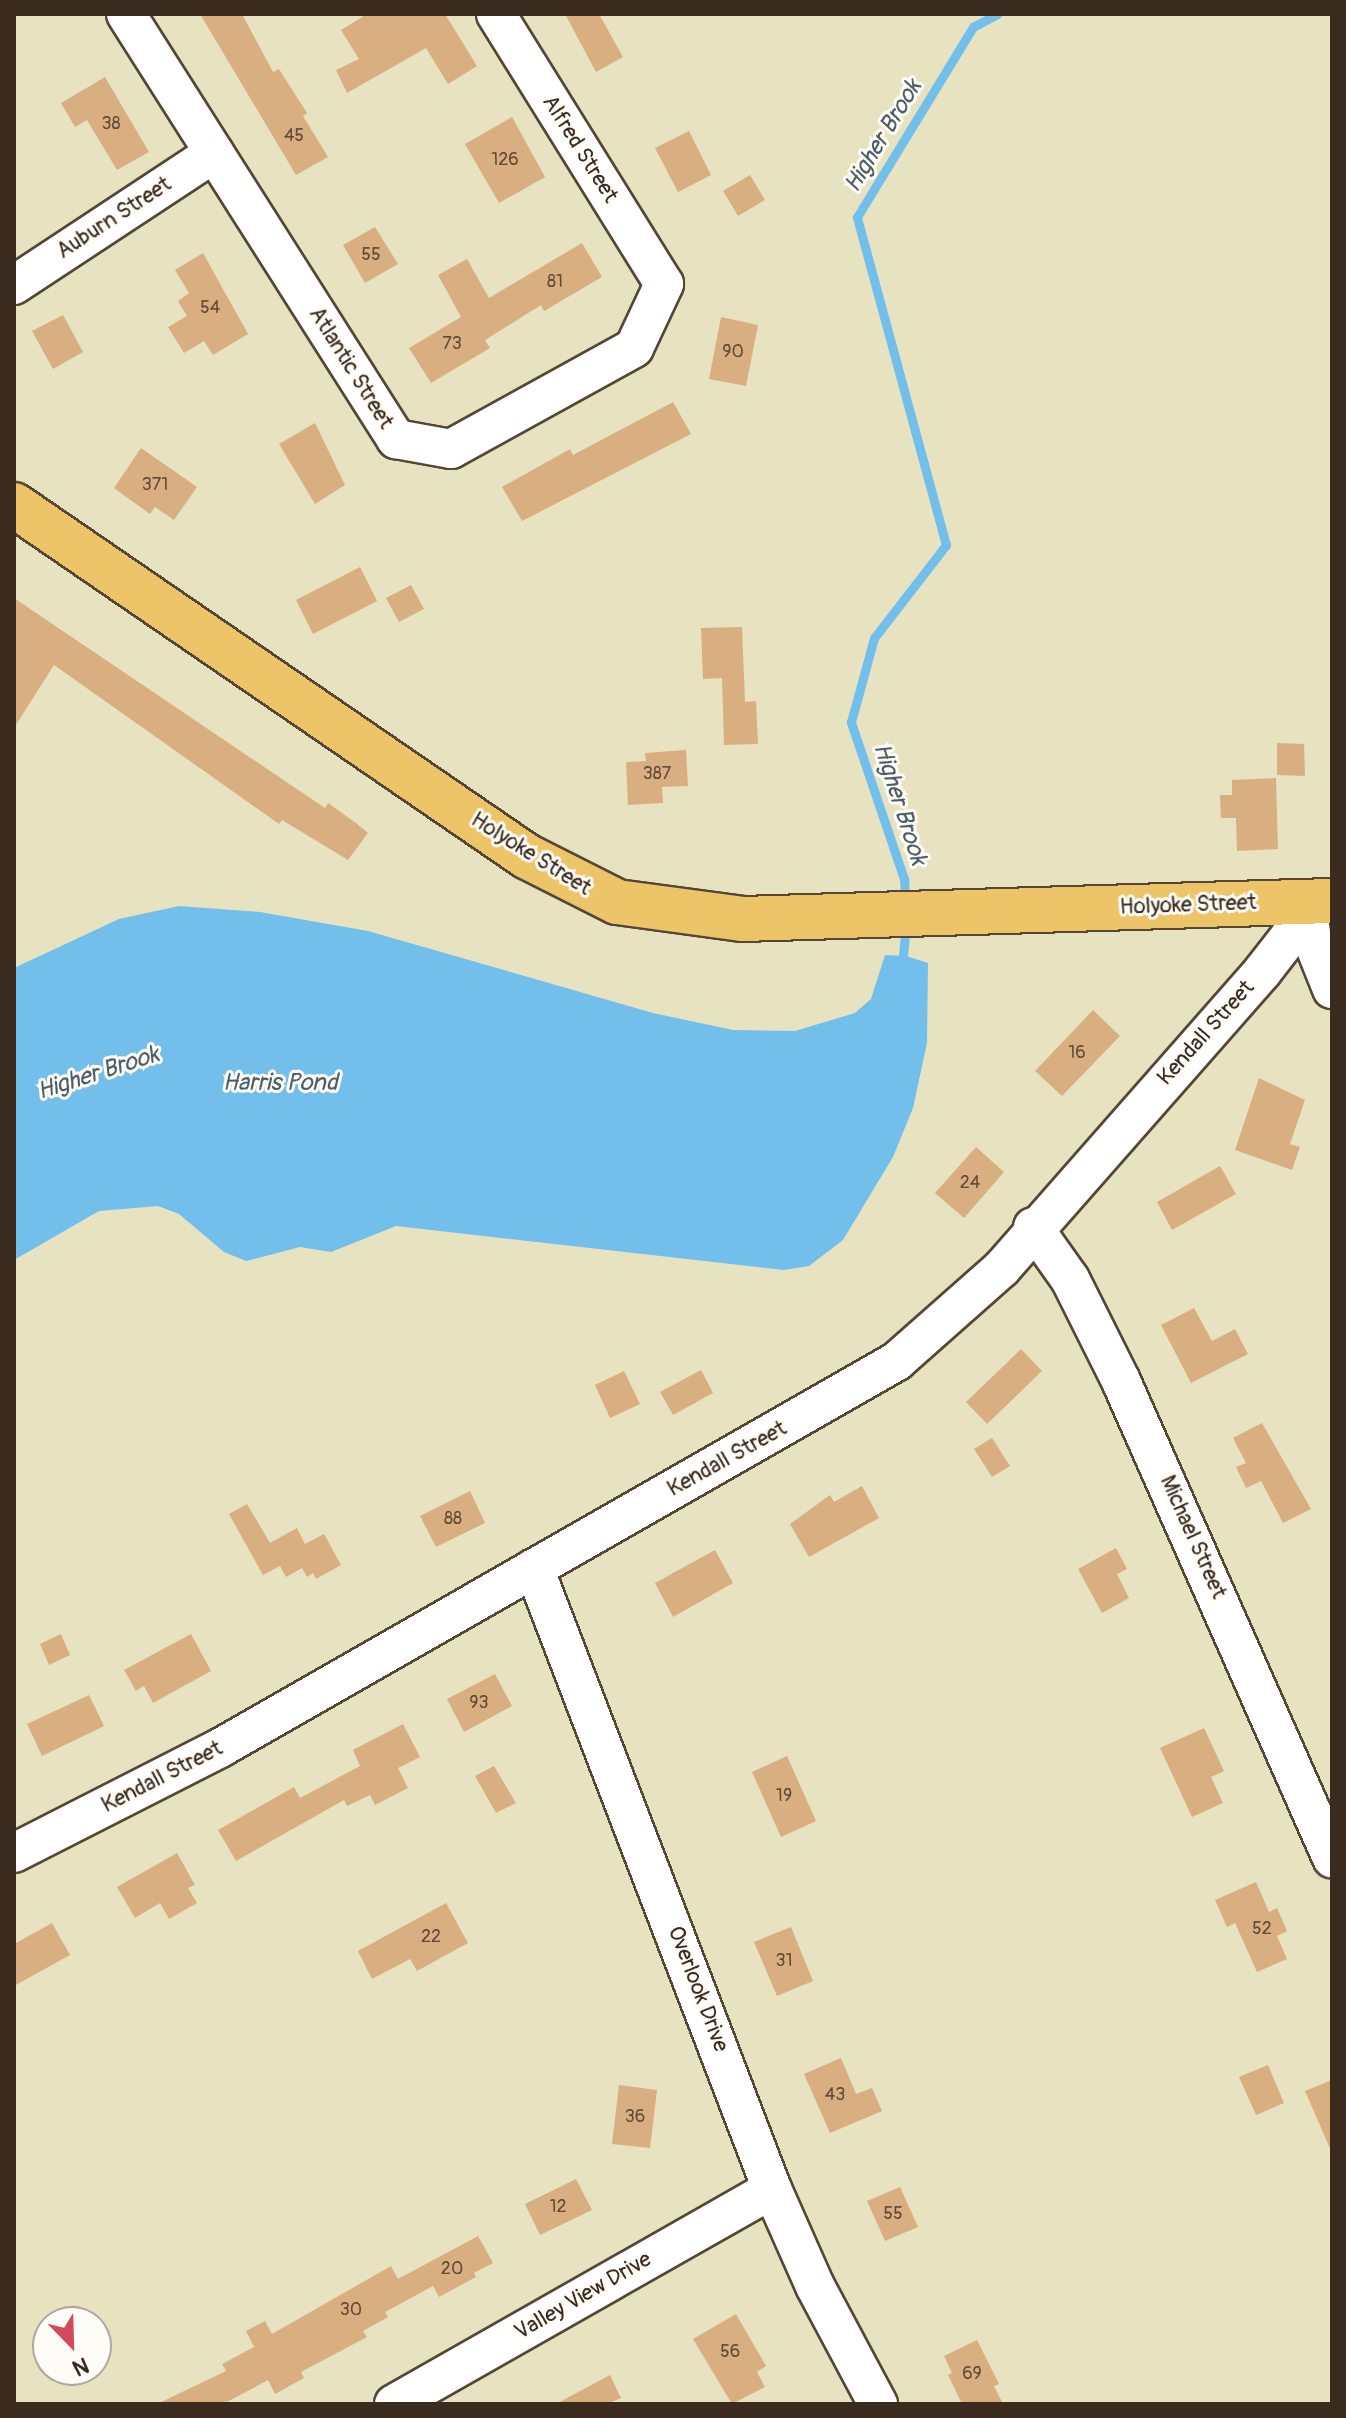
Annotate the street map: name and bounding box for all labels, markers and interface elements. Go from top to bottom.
water label: Higher Brook [838,75,928,197]
street label: Alfred Street [537,90,623,208]
house number: 38 [101,113,121,135]
house number: 45 [284,125,304,147]
house number: 126 [491,149,519,171]
street label: Auburn Street [52,171,176,265]
house number: 55 [361,244,381,266]
house number: 81 [547,271,563,293]
house number: 54 [200,297,220,319]
street label: Atlantic Street [303,302,399,434]
house number: 73 [442,333,462,355]
house number: 90 [722,341,744,363]
house number: 371 [142,474,168,496]
water label: Higher Brook [867,740,933,868]
house number: 387 [643,763,671,785]
street label: Holyoke Street [466,807,596,901]
street label: Holyoke Street [1119,889,1257,921]
street label: Kendall Street [1152,975,1260,1091]
water label: Higher Brook [34,1040,162,1106]
house number: 16 [1068,1042,1086,1064]
water label: Harris Pond [223,1069,337,1097]
house number: 24 [960,1172,980,1194]
street label: Kendall Street [663,1415,791,1503]
street label: Michael Street [1154,1471,1232,1603]
house number: 88 [444,1508,462,1530]
house number: 93 [469,1692,489,1714]
street label: Kendall Street [97,1735,227,1819]
house number: 19 [776,1785,792,1807]
house number: 52 [1252,1918,1272,1940]
street label: Overlook Drive [662,1922,734,2056]
house number: 22 [421,1926,441,1948]
house number: 31 [775,1950,793,1972]
house number: 43 [825,2084,845,2106]
house number: 36 [625,2106,645,2128]
house number: 12 [549,2196,567,2218]
house number: 55 [883,2203,903,2225]
street label: Valley View Drive [510,2246,656,2346]
house number: 20 [441,2258,463,2280]
house number: 30 [340,2299,362,2321]
north arrow [32,2306,112,2386]
house number: 56 [720,2341,740,2363]
text: N [68,2350,93,2382]
house number: 69 [962,2363,982,2385]

